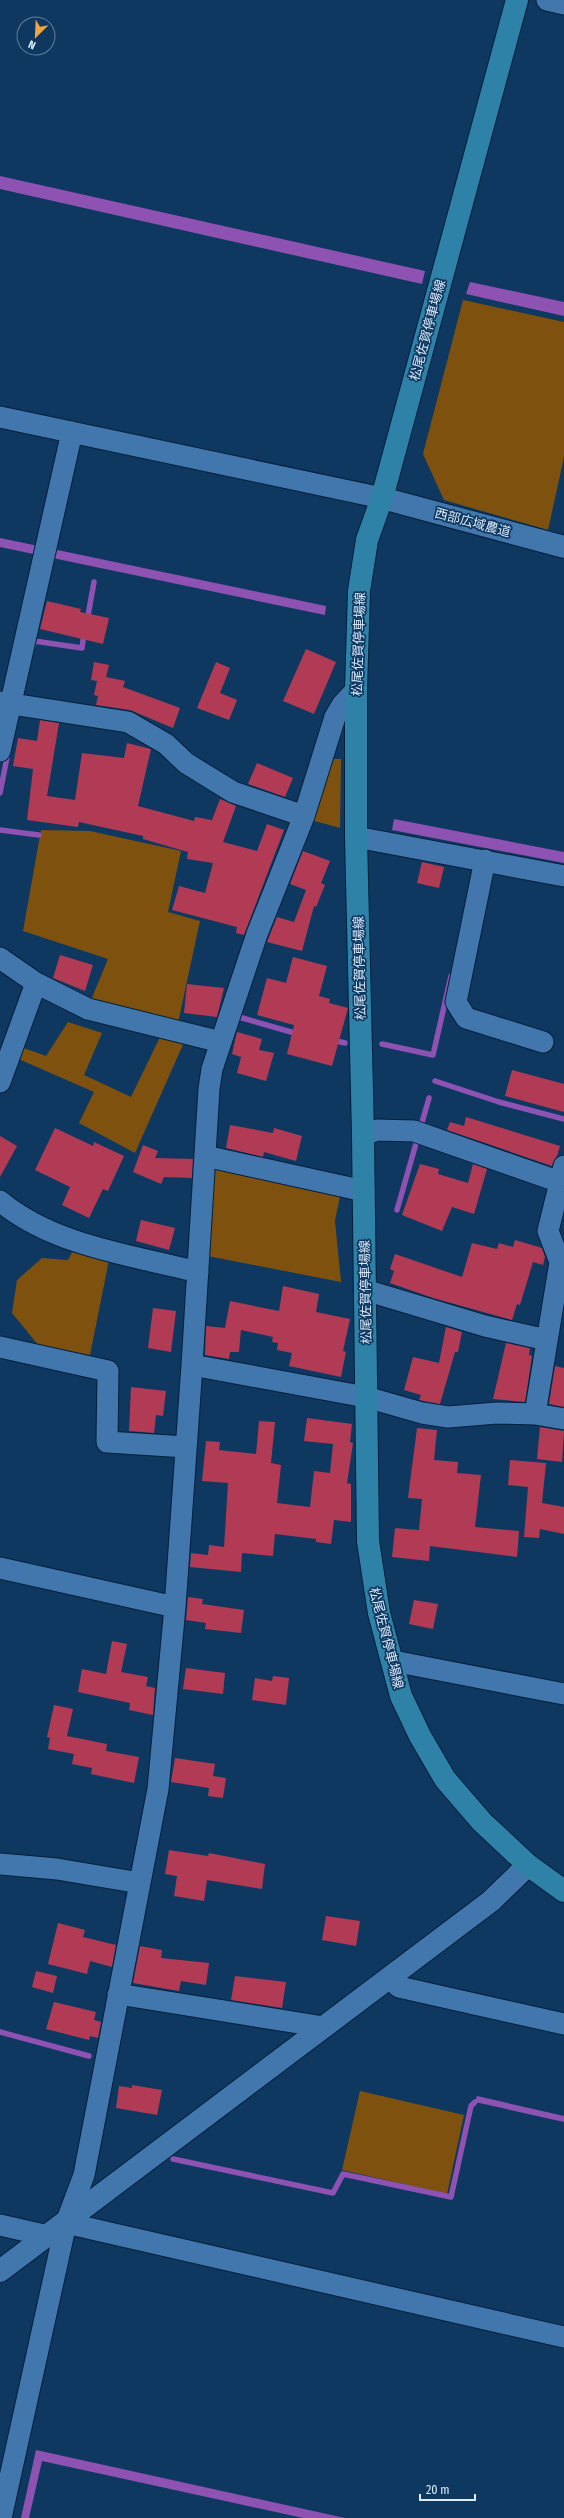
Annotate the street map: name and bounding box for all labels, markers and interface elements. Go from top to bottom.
north arrow [16,16,56,56]
text: N [26,37,38,52]
street label: 松尾佐賀停車場線 [407,278,448,382]
street label: 西部広域農道 [433,505,512,540]
street label: 松尾佐賀停車場線 [349,592,368,696]
street label: 松尾佐賀停車場線 [351,916,368,1020]
street label: 松尾佐賀停車場線 [357,1240,374,1344]
street label: 松尾佐賀停車場線 [367,1586,406,1690]
scale bar [420,2476,475,2502]
text: 20 m [426,2483,450,2497]

